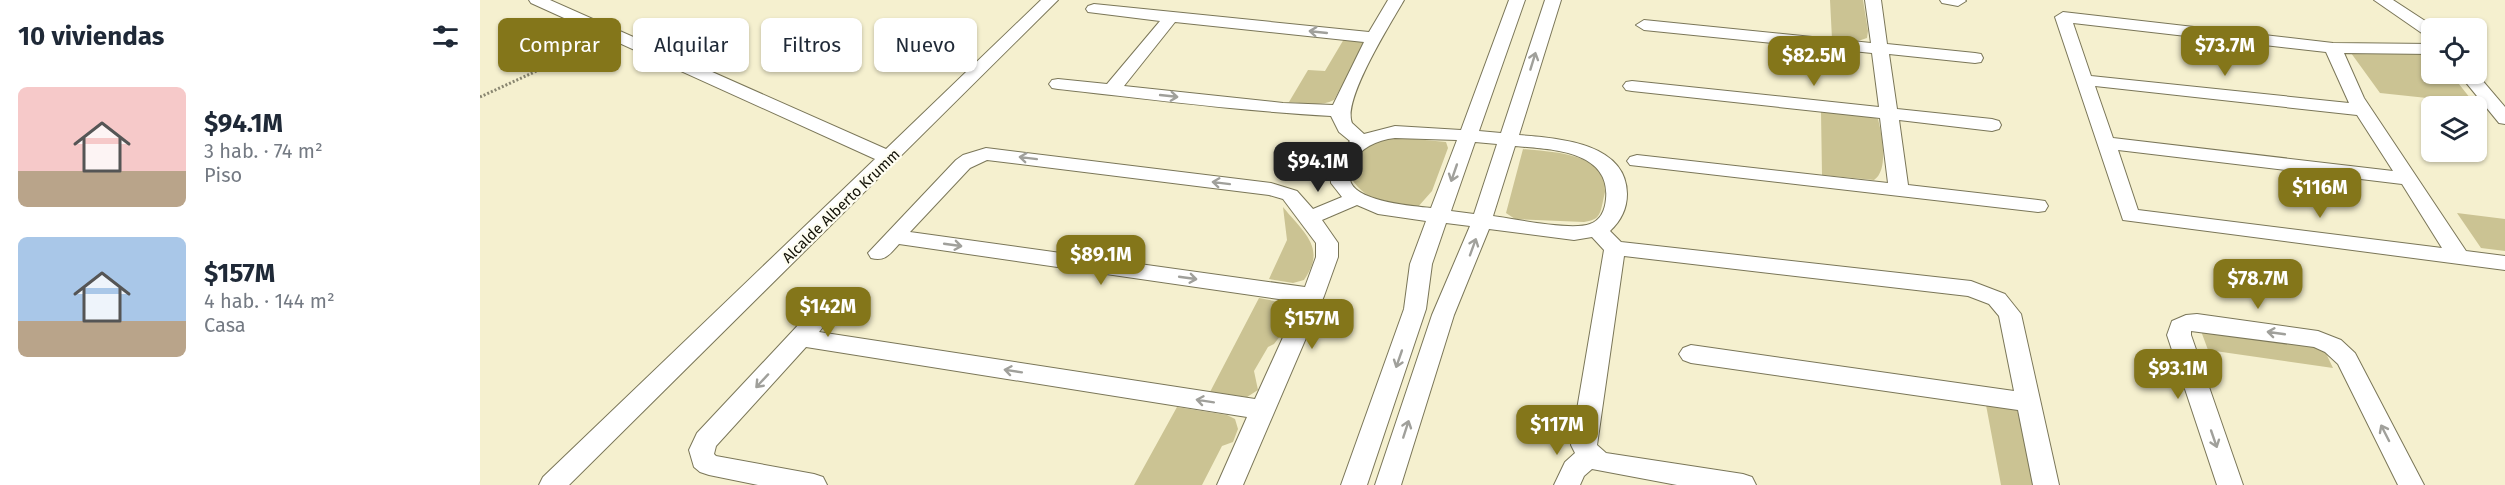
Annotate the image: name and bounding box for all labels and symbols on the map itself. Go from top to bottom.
one-way arrow [1308,26,1328,37]
pin: $73.7M [2176,26,2274,77]
pin: $82.5M [1765,36,1863,87]
one-way arrow [1528,52,1539,71]
one-way arrow [1159,91,1178,102]
pin: $94.1M [1269,142,1367,193]
street label: Alcalde Alberto Krumm [779,145,903,267]
one-way arrow [1018,153,1038,164]
one-way arrow [1448,163,1459,182]
pin: $116M [2278,168,2362,219]
one-way arrow [1212,177,1232,188]
pin: $89.1M [1052,235,1150,286]
one-way arrow [1468,238,1479,256]
one-way arrow [943,240,963,251]
pin: $78.7M [2209,259,2307,310]
one-way arrow [1177,273,1197,284]
pin: $142M [786,287,870,338]
pin: $157M [1270,299,1354,350]
one-way arrow [2267,327,2287,338]
one-way arrow [1392,349,1403,368]
pin: $93.1M [2129,349,2227,400]
one-way arrow [1003,365,1023,376]
one-way arrow [755,373,769,388]
one-way arrow [1196,395,1216,406]
pin: $117M [1515,405,1599,456]
one-way arrow [1401,420,1412,439]
one-way arrow [2378,424,2390,442]
one-way arrow [2210,429,2221,448]

